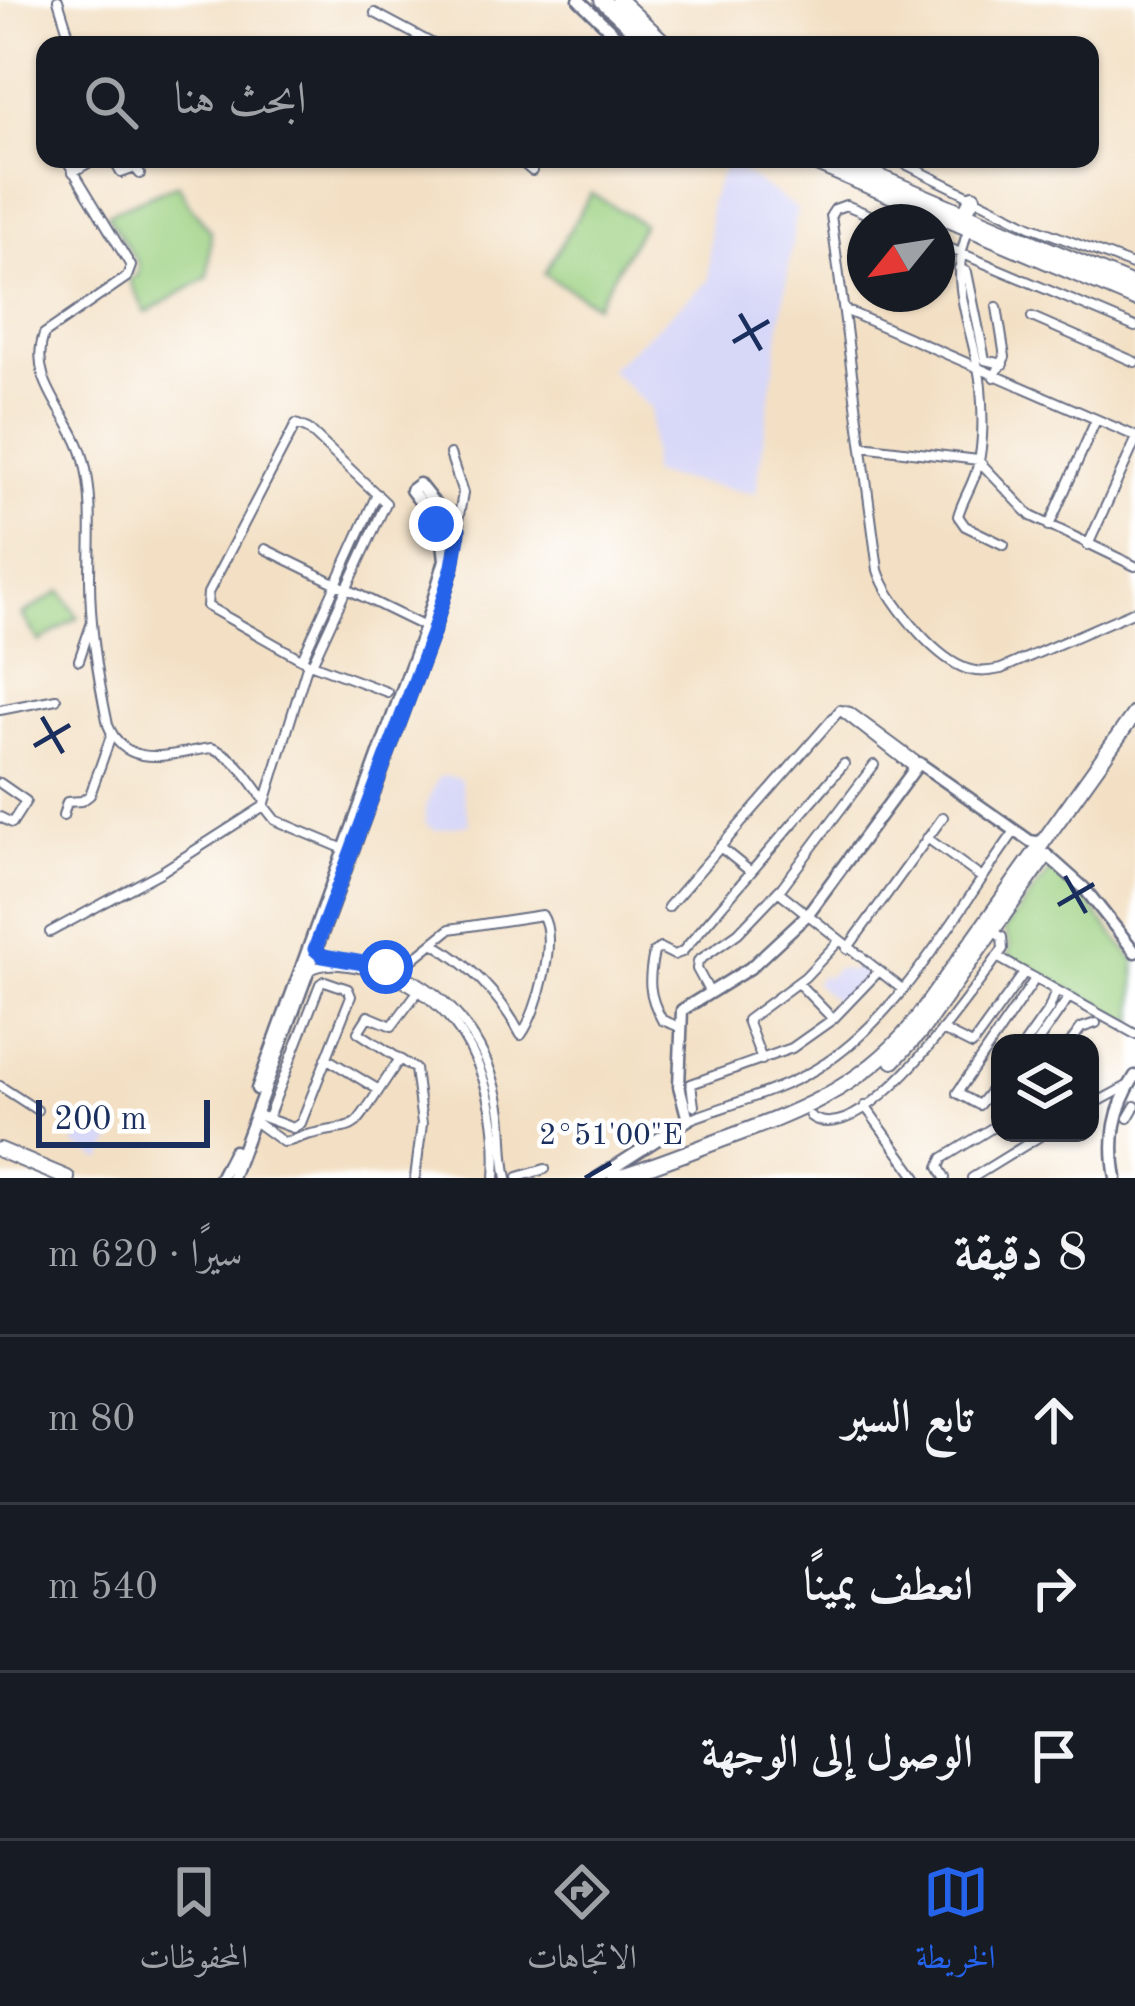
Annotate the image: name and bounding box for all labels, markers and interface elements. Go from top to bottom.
search box [36,36,1099,168]
icon: search [78,69,144,135]
text: ابحث هنا [174,79,307,124]
north arrow [847,204,955,312]
route end [409,497,463,551]
route start [359,940,413,994]
map controls [991,1034,1099,1142]
button: layers [991,1034,1099,1142]
scale bar [36,1094,210,1147]
text: 200 m [54,1104,147,1137]
text: 2°51'00"E [539,1121,683,1151]
text: 8 دقيقة [954,1230,1087,1281]
text: سيرًا · 620 m [48,1236,243,1275]
icon: ahead [1021,1387,1087,1453]
text: تابع السير [843,1397,973,1442]
text: 80 m [48,1400,135,1439]
icon: right [1021,1555,1087,1621]
text: انعطف يمينًا [804,1565,973,1610]
text: 540 m [48,1568,158,1607]
icon: arrive [1021,1723,1087,1789]
text: الوصول إلى الوجهة [701,1733,973,1778]
tab: المحفوظات [139,1859,248,1989]
tab: الاتجاهات [527,1859,637,1989]
tab: الخريطة [915,1859,996,1989]

